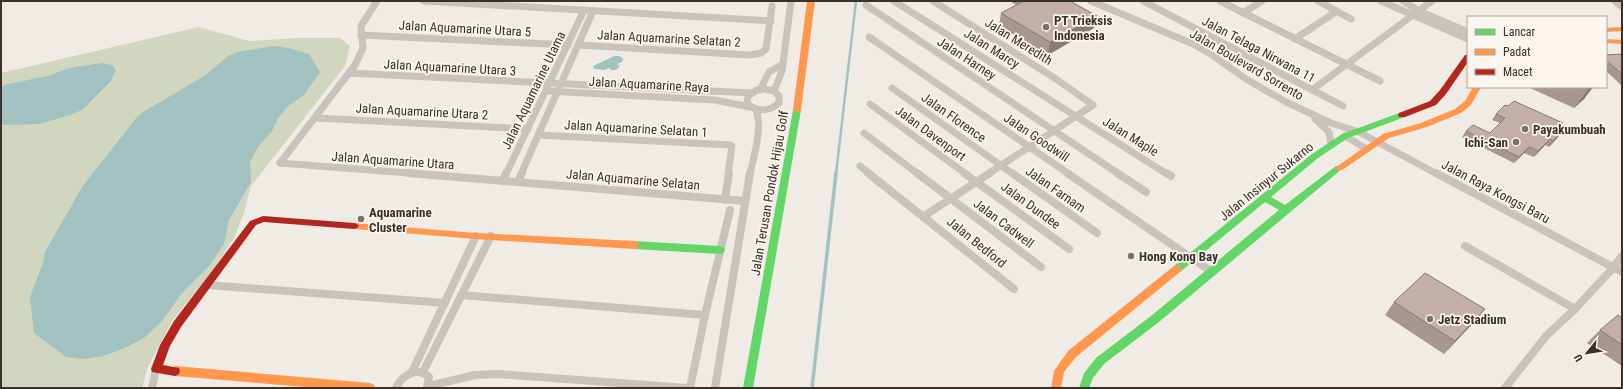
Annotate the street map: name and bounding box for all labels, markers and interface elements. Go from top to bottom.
place label: PT Trieksis Indonesia [1054,13,1113,43]
street label: Jalan Telaga Nirwana 11 [1200,13,1318,86]
street label: Jalan Meredith [982,15,1055,68]
legend [1467,16,1607,88]
street label: Jalan Aquamarine Utara 5 [398,18,532,39]
marker: PT Trieksis Indonesia [1041,22,1051,32]
text: Lancar [1503,25,1536,39]
street label: Jalan Marcy [961,26,1023,72]
street label: Jalan Boulevard Sorrento [1187,26,1306,103]
street label: Jalan Aquamarine Selatan 2 [597,27,741,50]
street label: Jalan Aquamarine Utama [498,29,569,152]
street label: Jalan Harney [935,34,999,83]
text: Padat [1503,45,1531,59]
street label: Jalan Aquamarine Utara 3 [383,57,517,78]
text: Macet [1503,65,1533,79]
street label: Jalan Aquamarine Raya [588,74,710,95]
street label: Jalan Florence [919,90,989,145]
street label: Jalan Aquamarine Utara 2 [355,101,489,122]
street label: Jalan Davenport [893,103,969,164]
street label: Jalan Terusan Pondok Hijau Golf [748,109,791,277]
street label: Jalan Goodwill [1001,110,1072,165]
street label: Jalan Maple [1100,113,1161,159]
street label: Jalan Aquamarine Selatan 1 [564,117,708,140]
place label: Payakumbuah [1533,122,1606,137]
marker: Payakumbuah [1520,124,1530,134]
place label: Ichi-San [1465,135,1508,150]
marker: Ichi-San [1511,137,1521,147]
street label: Jalan Insinyur Sukarno [1216,139,1316,224]
street label: Jalan Aquamarine Utara [331,149,455,172]
street label: Jalan Raya Kongsi Baru [1439,157,1552,226]
street label: Jalan Farnam [1023,163,1088,215]
street label: Jalan Aquamarine Selatan [565,166,700,193]
street label: Jalan Dundee [998,179,1063,232]
street label: Jalan Cadwell [971,196,1037,251]
place label: Aquamarine Cluster [369,205,432,235]
marker: Aquamarine Cluster [356,214,366,224]
street label: Jalan Bedford [944,214,1009,271]
place label: Hong Kong Bay [1139,249,1218,264]
marker: Hong Kong Bay [1126,251,1136,261]
place label: Jetz Stadium [1438,312,1506,327]
marker: Jetz Stadium [1425,314,1435,324]
north arrow [1567,333,1607,373]
text: U [1572,352,1586,364]

